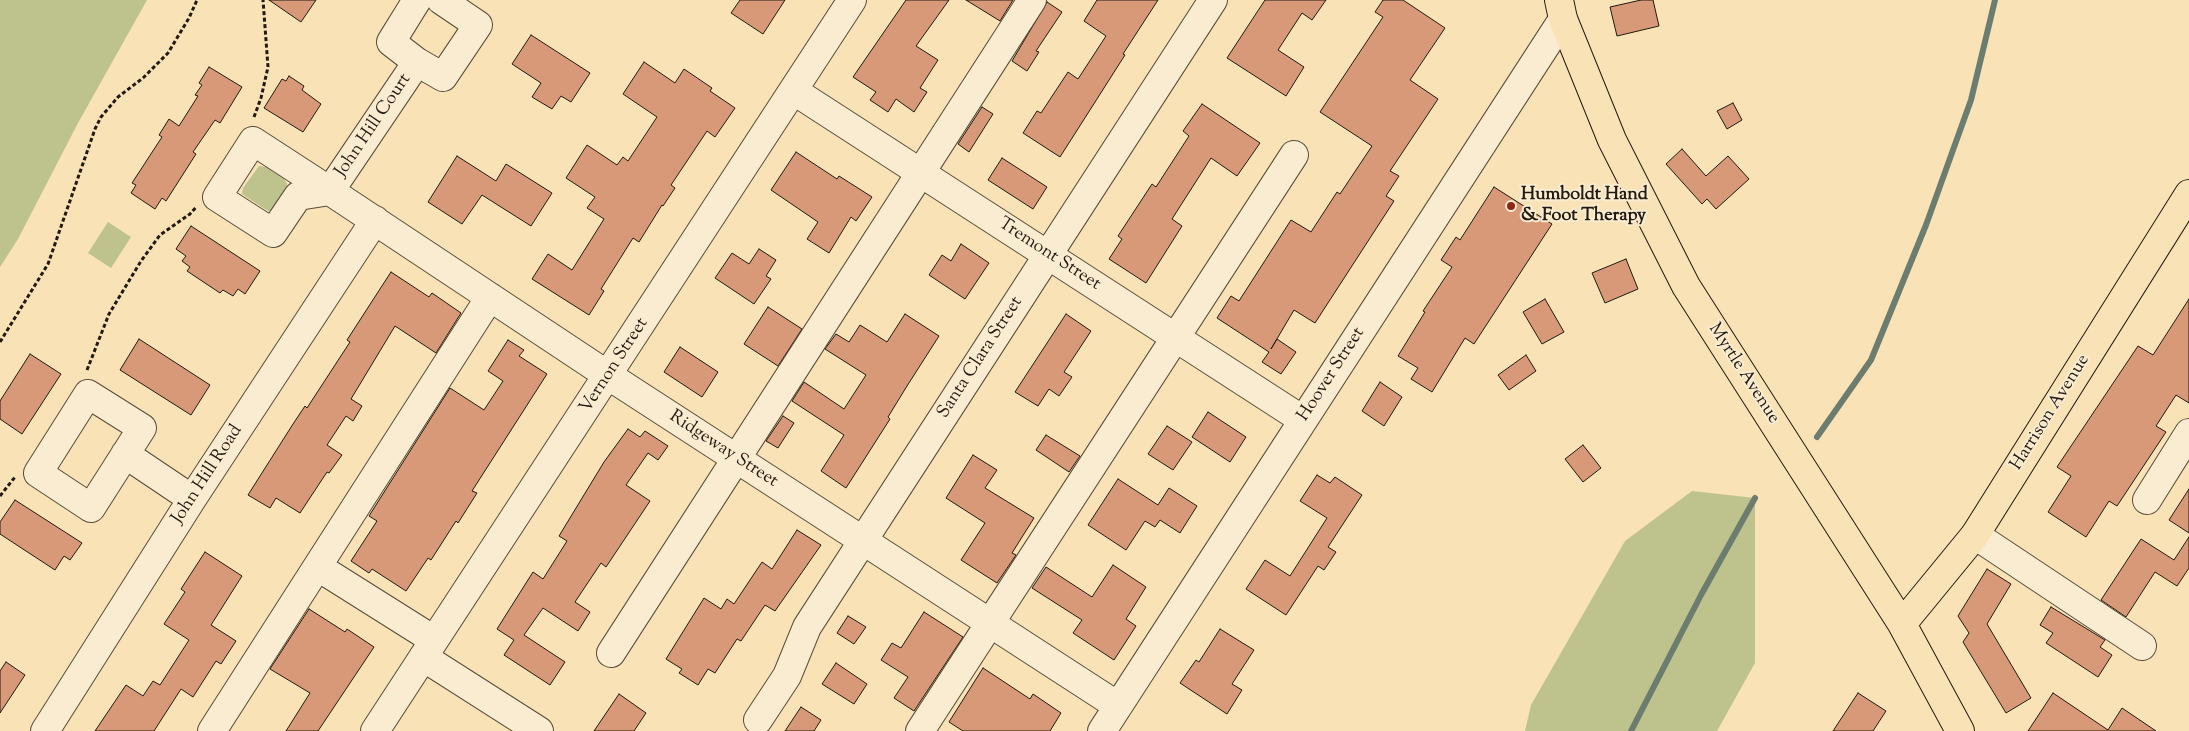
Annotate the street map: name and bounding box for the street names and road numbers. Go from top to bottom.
street label: John Hill Court [331,70,417,182]
street label: Tremont Street [994,214,1104,296]
street label: Santa Clara Street [934,293,1028,423]
street label: Vernon Street [576,314,654,418]
street label: Myrtle Avenue [1703,320,1783,428]
street label: Hoover Street [1294,324,1370,426]
street label: Harrison Avenue [2007,351,2095,475]
street label: Ridgeway Street [664,407,782,493]
street label: John Hill Road [168,421,248,529]

